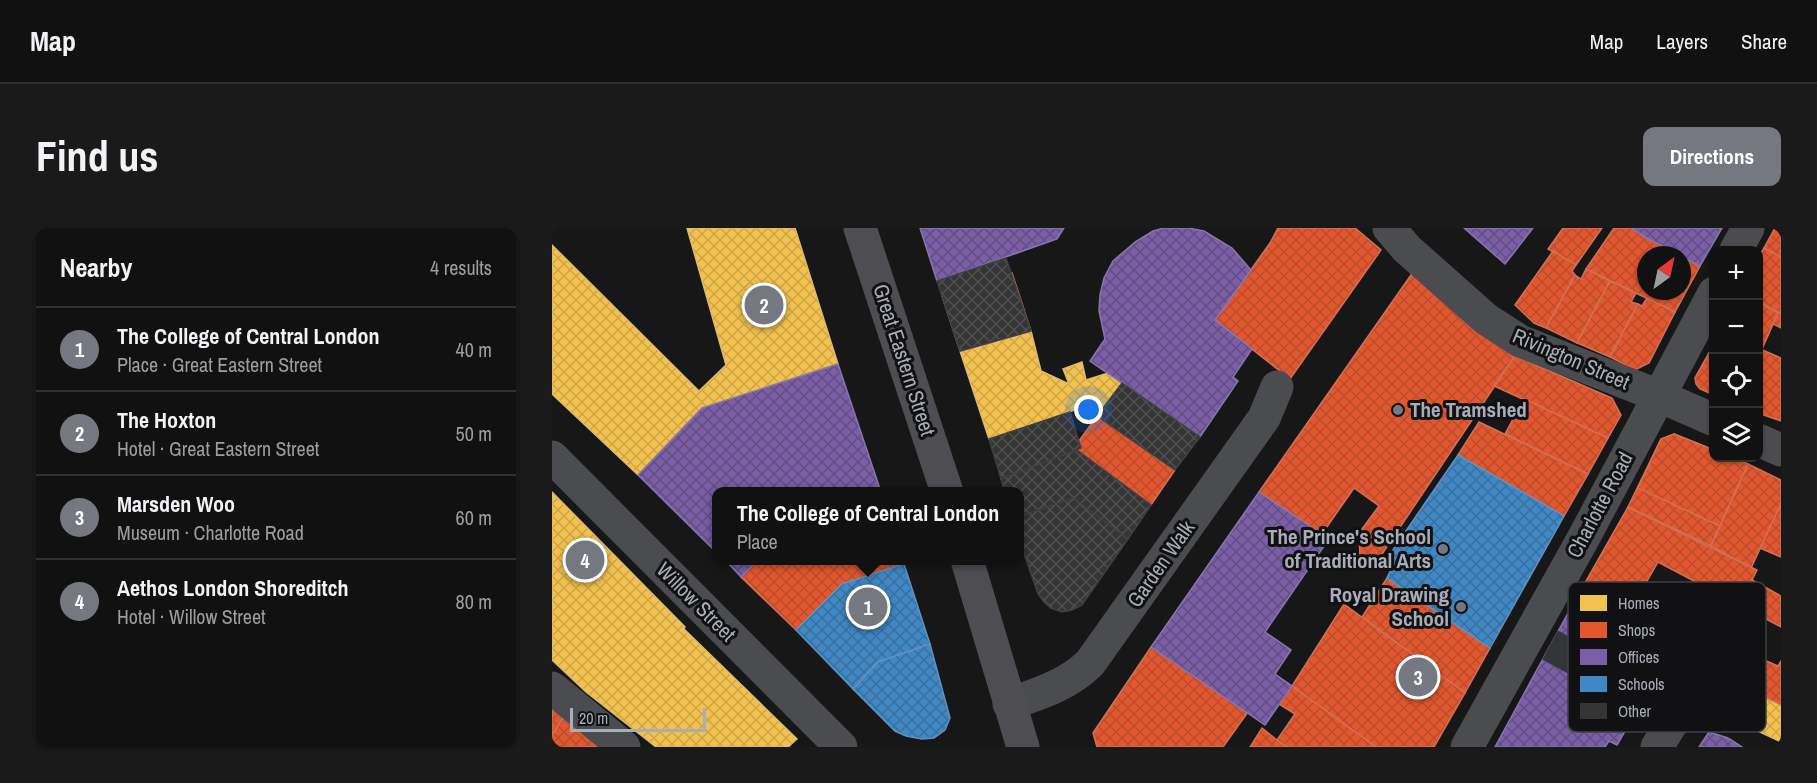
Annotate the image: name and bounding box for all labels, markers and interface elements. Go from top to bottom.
text: Map [30,22,76,60]
text: Map [1590,27,1623,56]
text: Layers [1656,27,1708,56]
text: Share [1741,27,1787,56]
button: Directions [1643,127,1781,186]
text: Find us [36,128,158,184]
north arrow [1637,246,1691,300]
map controls [1709,246,1763,462]
button: + [1709,246,1763,300]
text: Nearby [60,250,132,285]
text: 4 results [430,254,492,281]
street label: Great Eastern Street [866,280,943,440]
pin: 2 [744,282,784,328]
button: − [1709,300,1763,354]
text: The College of Central London [117,321,380,351]
street label: Rivington Street [1508,321,1634,396]
text: 1 [75,336,84,363]
text: 40 m [456,336,492,363]
text: Place · Great Eastern Street [117,351,322,378]
button: locate [1709,354,1763,408]
your location [1074,395,1103,424]
place label: The Tramshed [1410,395,1527,424]
marker: The Tramshed [1391,403,1405,417]
text: The Hoxton [117,405,216,435]
button: layers [1709,408,1763,462]
text: 2 [75,420,84,447]
text: 50 m [456,420,492,447]
text: Hotel · Great Eastern Street [117,435,319,462]
street label: Charlotte Road [1560,447,1640,563]
popup [712,487,1024,565]
text: Marsden Woo [117,489,235,519]
text: The College of Central London [737,498,999,528]
text: 3 [75,504,84,531]
text: 60 m [456,504,492,531]
street label: Garden Walk [1120,514,1201,613]
text: Museum · Charlotte Road [117,519,304,546]
place label: The Prince's School of Traditional Arts [1267,522,1431,575]
text: Place [737,528,778,555]
pin: 4 [566,538,604,582]
marker: The Prince's School of Traditional Arts [1436,542,1450,556]
street label: Willow Street [650,556,743,648]
text: Aethos London Shoreditch [117,573,349,603]
place label: Royal Drawing School [1329,580,1449,633]
legend [1568,582,1766,732]
pin: 1 [848,584,888,629]
text: 4 [75,588,84,615]
text: 80 m [456,588,492,615]
text: Homes [1618,592,1660,614]
marker: Royal Drawing School [1454,600,1468,614]
text: Hotel · Willow Street [117,603,266,630]
text: Shops [1618,619,1655,641]
text: Offices [1618,646,1659,668]
pin: 3 [1398,654,1438,700]
text: Schools [1618,673,1665,695]
text: Other [1618,700,1651,722]
scale bar [570,705,706,732]
text: 20 m [579,707,608,729]

